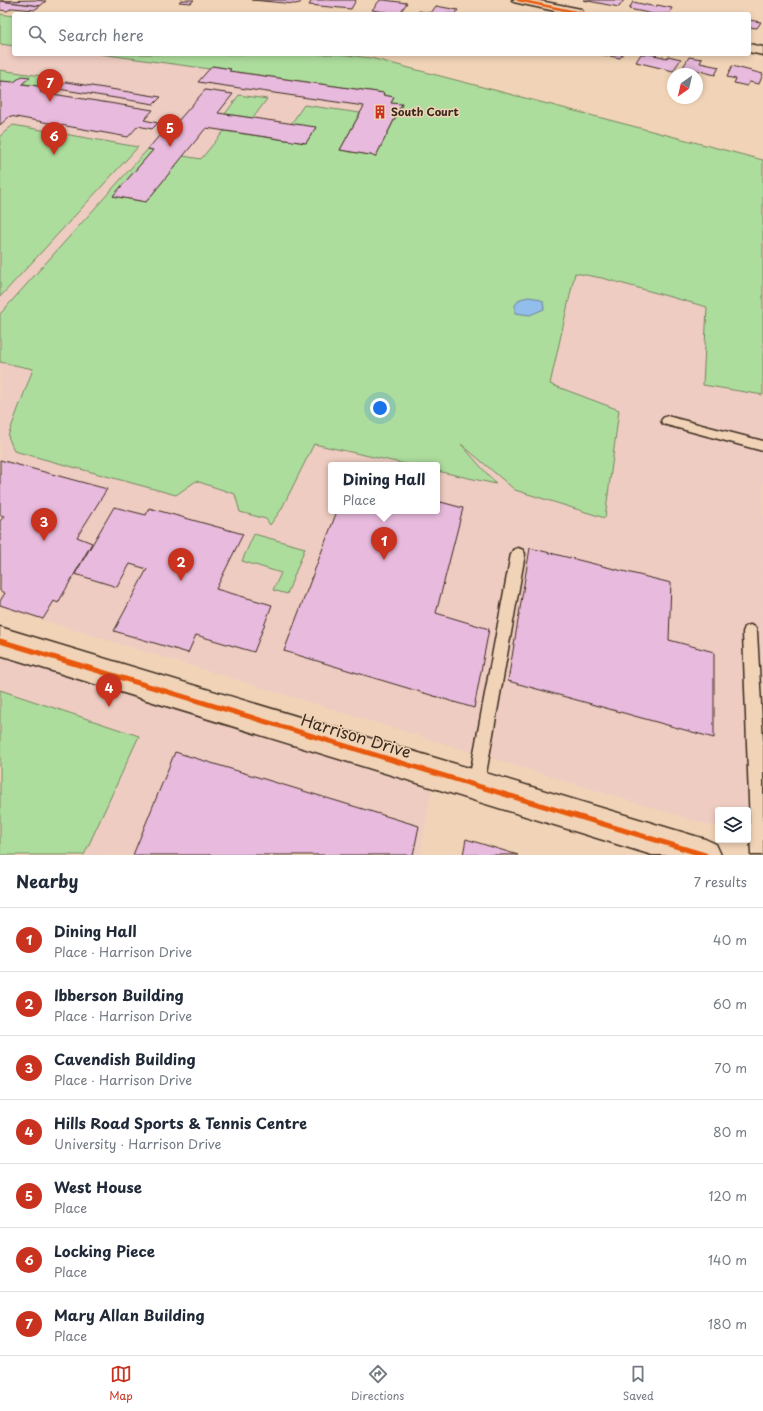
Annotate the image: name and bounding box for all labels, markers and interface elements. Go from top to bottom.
search box [12,12,751,56]
icon: search [26,23,48,45]
text: Search here [58,23,144,46]
north arrow [667,68,703,104]
pin: 7 [37,69,63,102]
place label: South Court [391,103,459,120]
building icon: South Court [372,104,388,120]
pin: 5 [157,114,183,147]
pin: 6 [41,122,67,155]
your location [370,398,390,418]
popup [328,462,440,514]
text: Dining Hall [343,467,425,490]
text: Place [343,490,376,509]
pin: 3 [31,508,57,541]
pin: 1 [371,527,397,560]
pin: 2 [168,548,194,581]
pin: 4 [96,674,122,707]
street label: Harrison Drive [298,707,414,763]
map controls [715,807,751,843]
button: layers [715,807,751,843]
text: Nearby [16,868,78,894]
text: 7 results [694,872,747,891]
text: Dining Hall [54,919,137,942]
text: 1 [26,930,32,949]
text: 40 m [713,930,747,949]
text: Place · Harrison Drive [54,942,192,961]
text: Ibberson Building [54,983,184,1006]
text: 2 [24,994,34,1013]
text: 60 m [713,994,747,1013]
text: Place · Harrison Drive [54,1006,192,1025]
text: Cavendish Building [54,1047,196,1070]
text: 3 [25,1058,33,1077]
text: 70 m [714,1058,747,1077]
text: Place · Harrison Drive [54,1070,192,1089]
text: Hills Road Sports & Tennis Centre [54,1111,307,1134]
text: 4 [25,1122,33,1141]
text: 80 m [713,1122,747,1141]
text: University · Harrison Drive [54,1134,221,1153]
text: West House [54,1175,142,1198]
text: 5 [25,1186,33,1205]
text: 120 m [708,1186,747,1205]
text: Place [54,1198,87,1217]
text: Locking Piece [54,1239,155,1262]
text: 6 [24,1250,34,1269]
text: 140 m [708,1250,747,1269]
text: Place [54,1262,87,1281]
text: Mary Allan Building [54,1303,205,1326]
text: 7 [25,1314,33,1333]
text: 180 m [708,1314,747,1333]
text: Place [54,1326,87,1345]
tab: Map [109,1363,133,1404]
tab: Directions [351,1363,404,1404]
tab: Saved [623,1363,654,1404]

